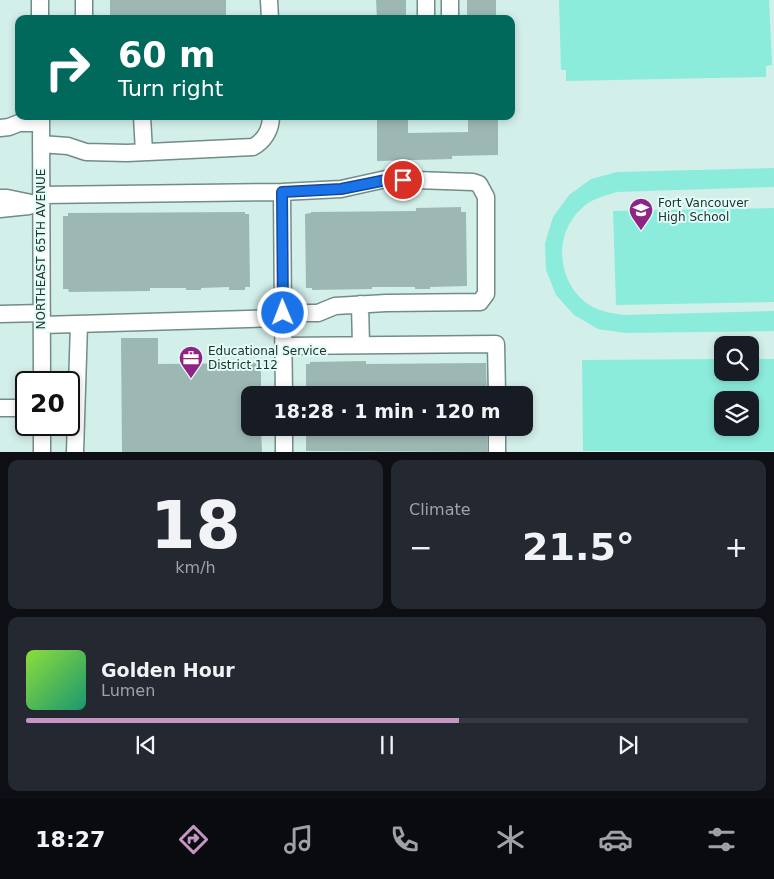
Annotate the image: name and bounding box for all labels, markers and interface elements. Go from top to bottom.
icon: right [35,35,100,100]
text: 60 m [118,35,215,75]
text: Turn right [118,76,223,101]
pin [382,159,424,201]
icon: arrive [389,166,417,194]
street label: NORTHEAST 65TH AVENUE [34,169,48,329]
place label: Fort Vancouver High School [658,196,749,224]
school or university icon: Fort Vancouver High School [628,197,654,231]
position arrow [256,286,308,338]
map controls [714,336,759,436]
button: search [714,336,759,381]
place label: Educational Service District 112 [208,344,327,372]
office icon: Educational Service District 112 [178,345,204,379]
speed limit sign: 20 [15,371,80,436]
button: layers [714,391,759,436]
text: 18:28 · 1 min · 120 m [273,400,501,422]
text: 18 [150,488,241,563]
text: Climate [409,500,471,519]
text: 21.5° [522,525,635,569]
text: − [409,531,432,564]
text: + [725,531,748,564]
text: km/h [175,558,216,577]
text: Golden Hour [101,659,235,681]
text: Lumen [101,681,155,700]
icon: previous [132,731,160,759]
icon: pause [373,731,401,759]
icon: next [614,731,642,759]
icon: directions [176,822,211,857]
icon: music [281,822,316,857]
icon: phone [387,822,422,857]
icon: climate [493,822,528,857]
icon: car [598,822,633,857]
icon: filters [704,822,739,857]
text: 18:27 [35,827,105,852]

